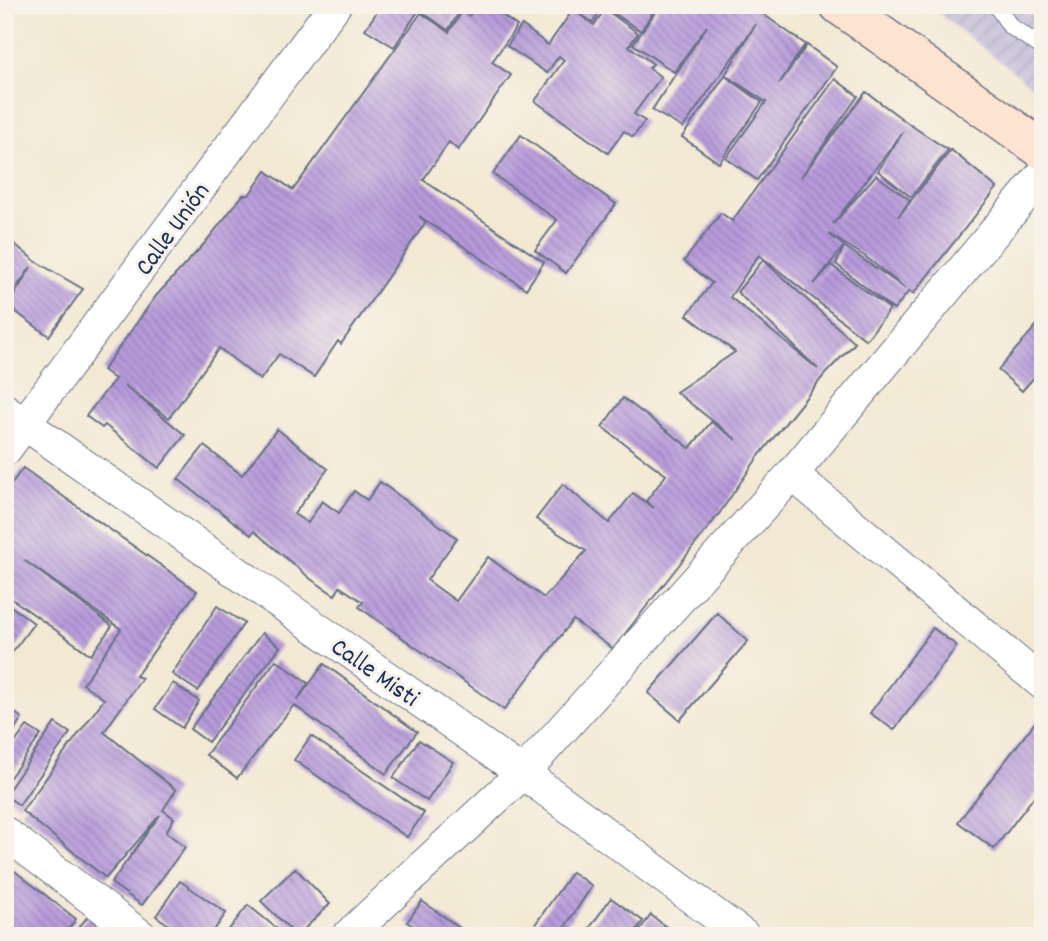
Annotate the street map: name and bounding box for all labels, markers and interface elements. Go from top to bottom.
street label: Calle Unión [127,176,220,284]
street label: Calle Misti [322,630,426,718]

